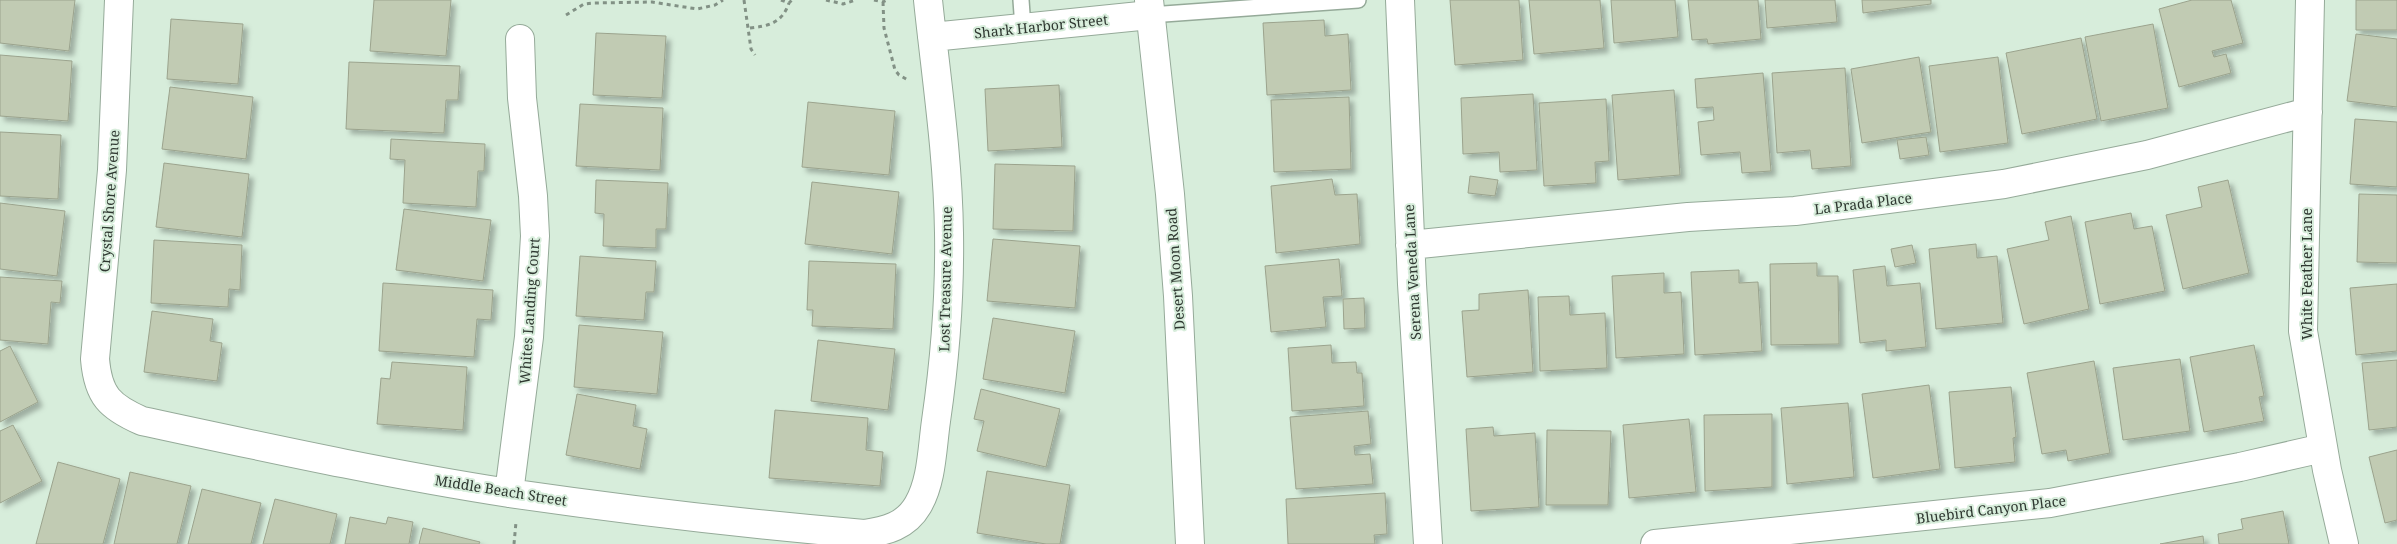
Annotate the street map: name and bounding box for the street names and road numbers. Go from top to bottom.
street label: Shark Harbor Street [973,10,1109,42]
street label: Crystal Shore Avenue [95,129,123,273]
street label: La Prada Place [1813,188,1913,218]
street label: Serena Veneda Lane [1399,204,1425,340]
street label: Lost Treasure Avenue [934,206,956,352]
street label: Desert Moon Road [1161,207,1189,331]
street label: White Feather Lane [2297,208,2316,340]
street label: Whites Landing Court [514,237,544,385]
street label: Middle Beach Street [434,470,568,510]
street label: Bluebird Canyon Place [1915,490,2067,528]

